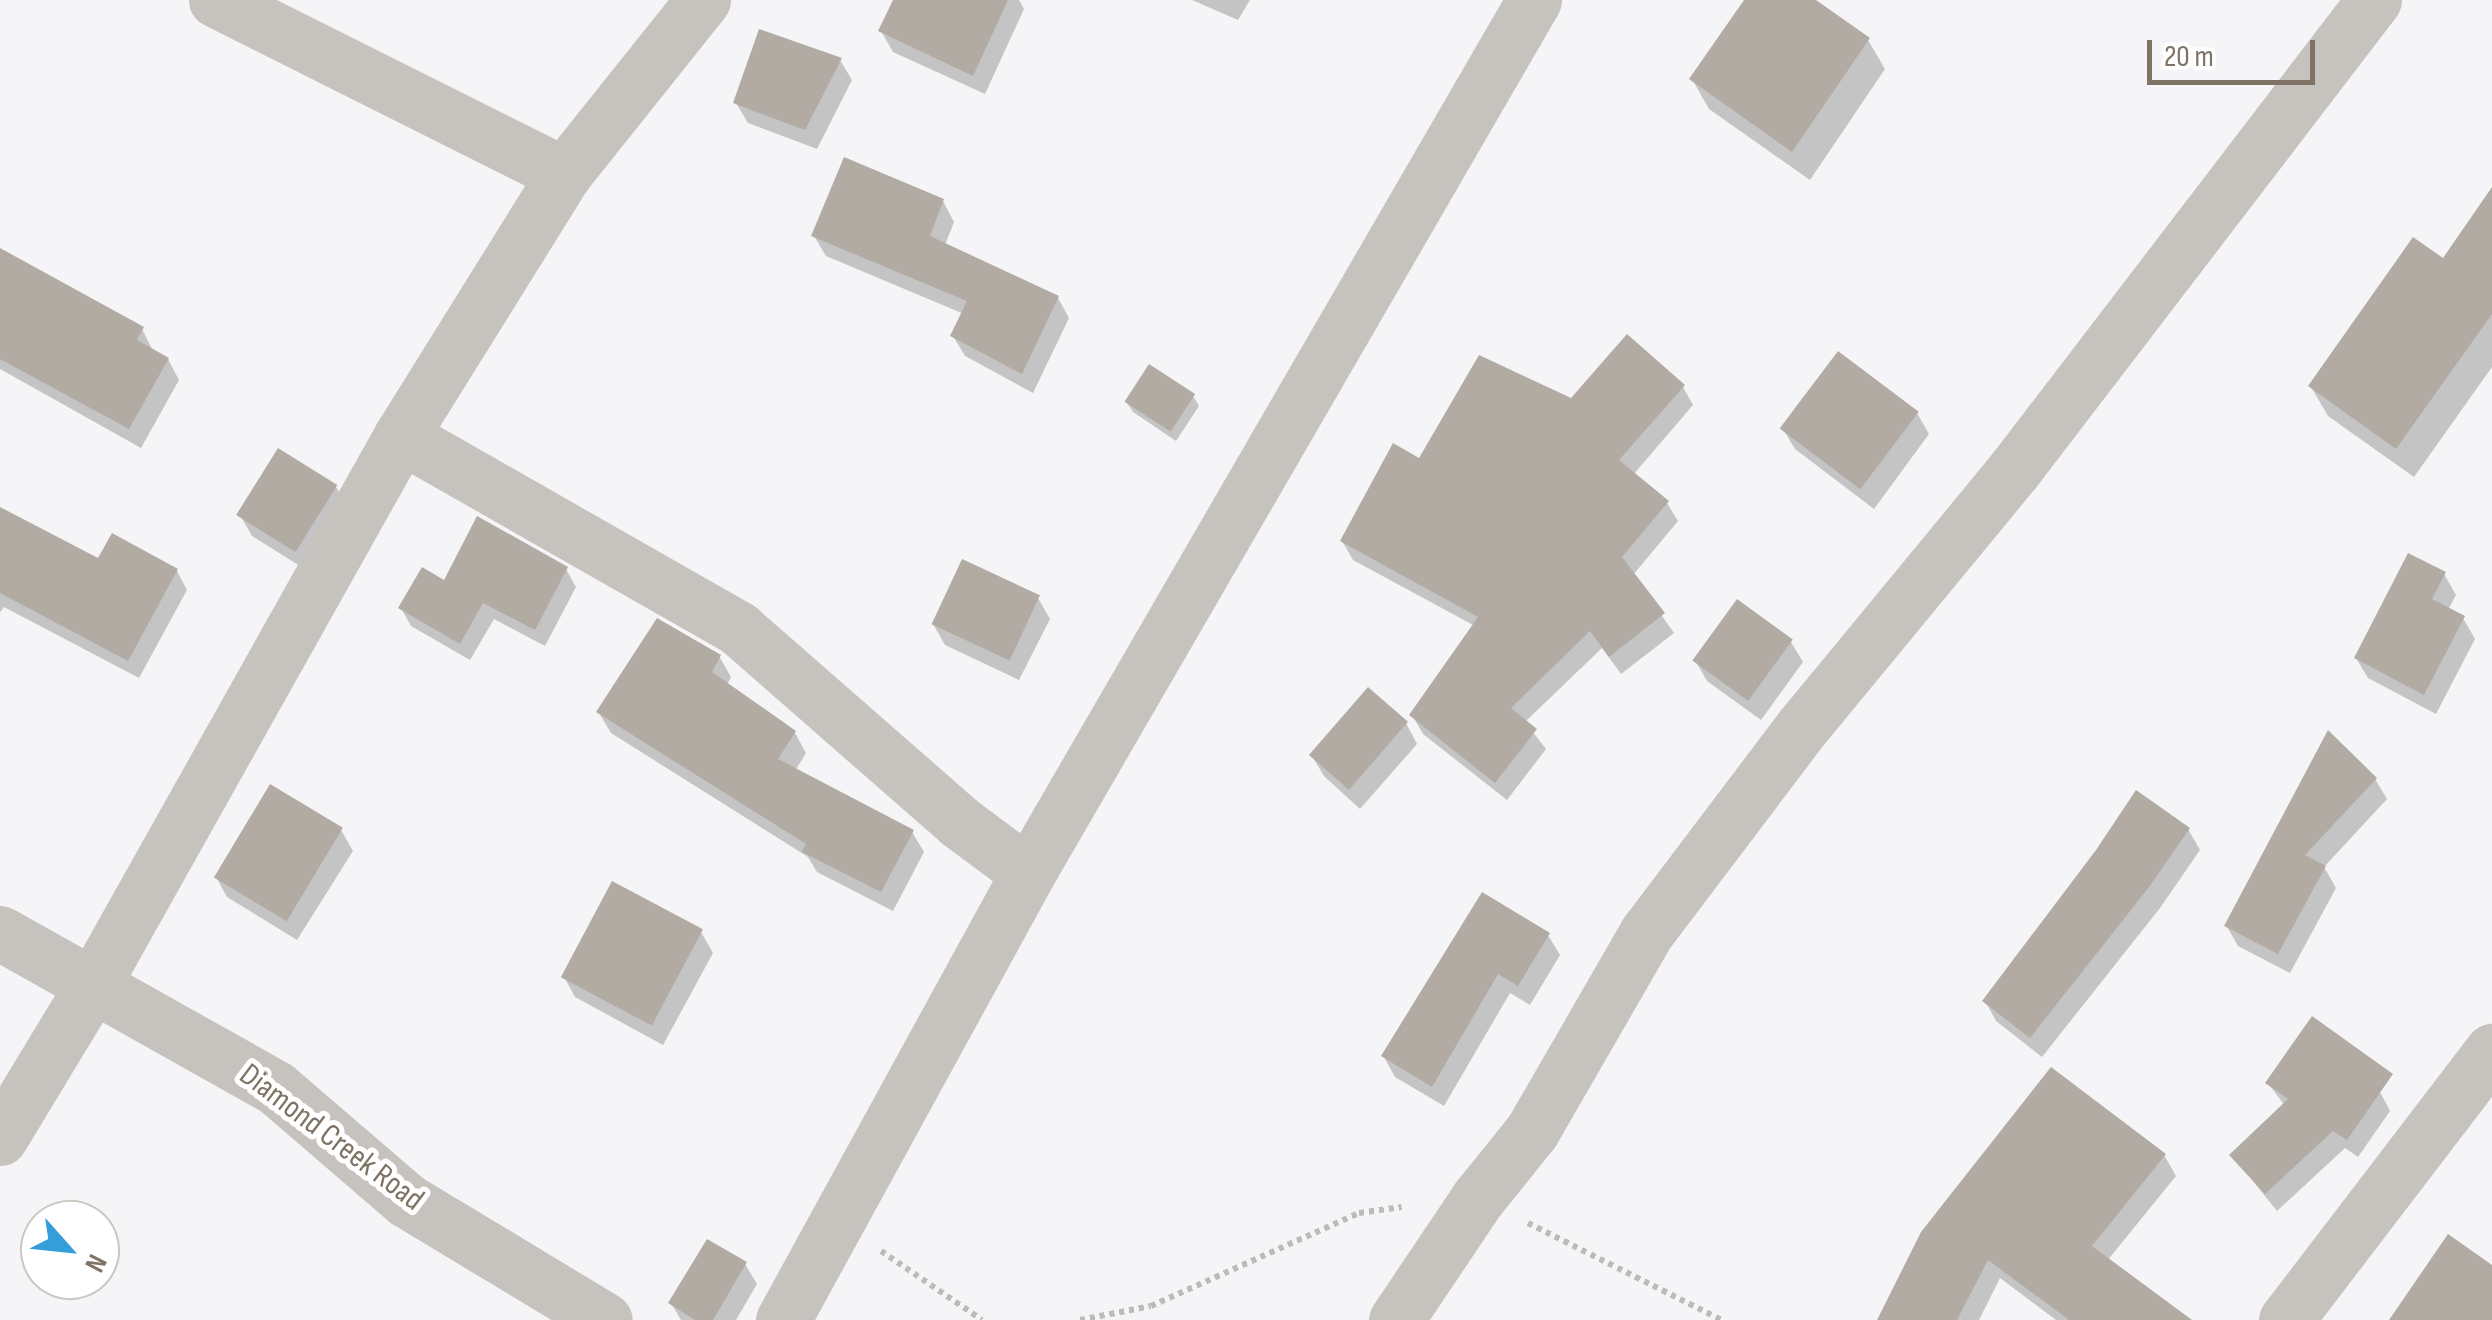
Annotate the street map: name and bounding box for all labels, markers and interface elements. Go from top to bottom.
scale bar [2152,20,2320,82]
text: 20 m [2164,39,2214,75]
street label: Diamond Creek Road [231,1056,431,1220]
north arrow [20,1200,120,1300]
text: N [77,1249,113,1277]

